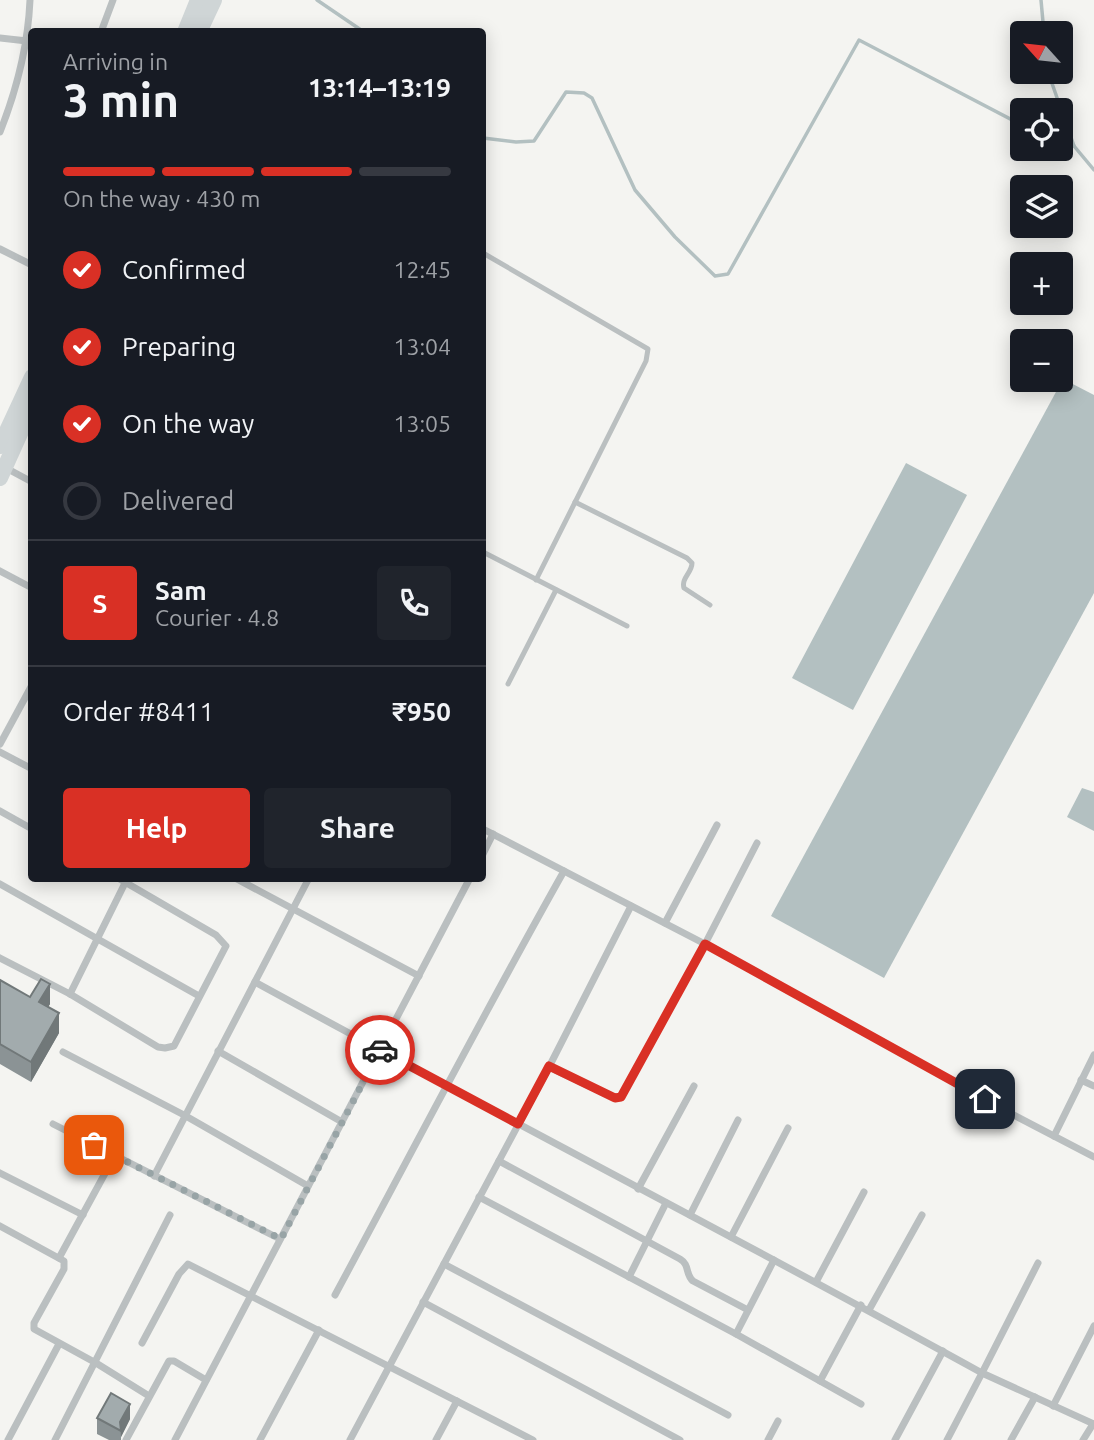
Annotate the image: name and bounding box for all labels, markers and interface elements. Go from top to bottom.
north arrow [1010,21,1073,84]
map controls [1010,21,1073,392]
text: Arriving in [63,49,168,74]
text: 13:14–13:19 [308,73,451,102]
text: 3 min [63,74,179,126]
button: locate [1010,98,1073,161]
button: layers [1010,175,1073,238]
text: On the way · 430 m [63,186,260,211]
icon: check [63,251,101,289]
button: + [1010,252,1073,315]
text: Confirmed [122,255,246,284]
text: 12:45 [393,257,451,282]
icon: check [63,328,101,366]
button: − [1010,329,1073,392]
text: Preparing [122,332,236,361]
text: 13:04 [393,334,451,359]
icon: check [63,405,101,443]
text: On the way [122,409,254,438]
text: 13:05 [393,411,451,436]
text: Delivered [122,486,234,515]
button: phone [377,566,451,640]
text: Sam [155,576,207,605]
text: S [93,589,107,618]
text: Courier · 4.8 [155,605,279,630]
text: Order #8411 [63,697,214,726]
text: ₹950 [392,697,451,726]
button: Help [63,788,250,868]
button: Share [264,788,451,868]
courier [345,1015,415,1085]
icon: car [361,1031,399,1069]
pin [955,1069,1015,1129]
icon: home [966,1080,1004,1118]
pin [64,1115,124,1175]
icon: bag [75,1126,113,1164]

